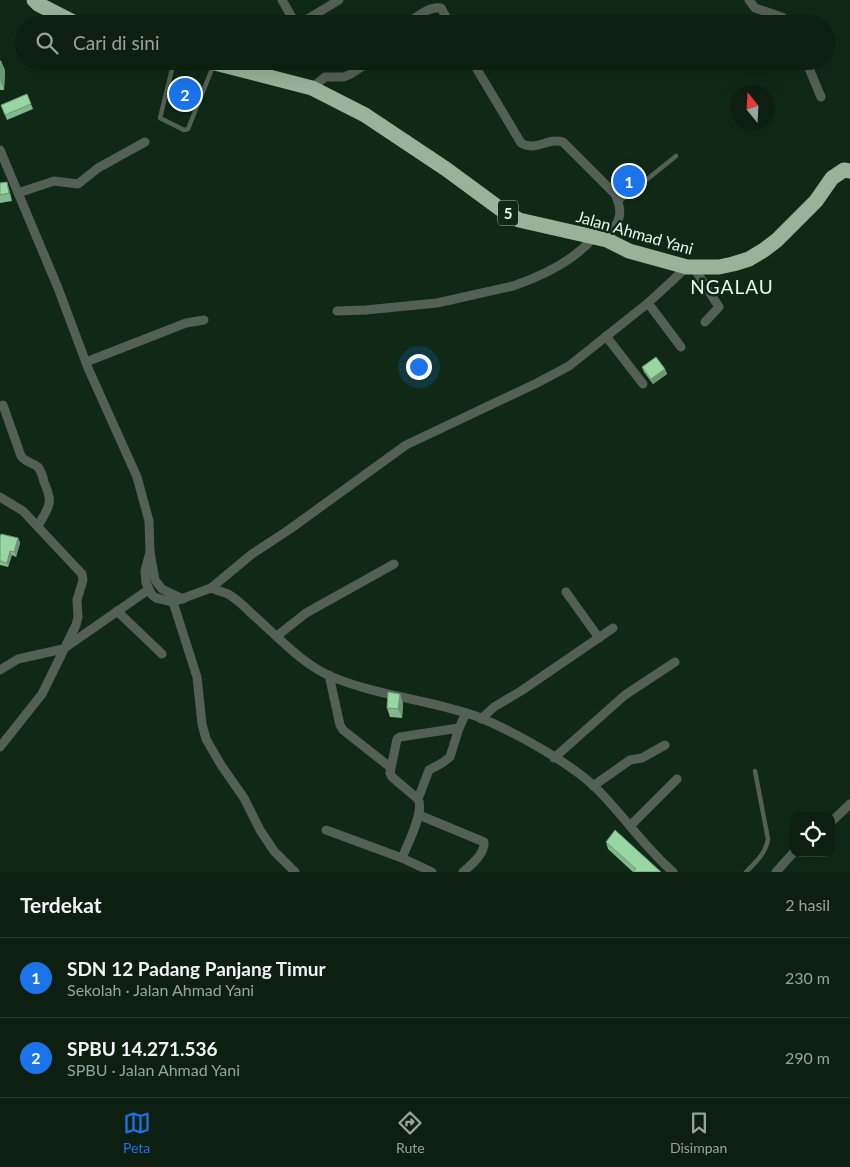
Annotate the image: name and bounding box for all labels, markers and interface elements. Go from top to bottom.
search box [15,15,835,70]
icon: search [33,29,61,57]
text: Cari di sini [73,31,160,54]
pin: 2 [169,75,201,113]
north arrow [730,85,775,130]
pin: 1 [613,162,645,200]
road number: 5 [498,200,518,226]
street label: Jalan Ahmad Yani [574,206,696,258]
district label: NGALAU [690,275,774,298]
your location [406,354,432,380]
map controls [790,812,835,857]
button: locate [790,812,835,857]
text: Terdekat [20,892,102,917]
text: 2 hasil [785,895,830,914]
text: SDN 12 Padang Panjang Timur [67,957,326,980]
text: 1 [31,968,41,987]
text: 230 m [785,968,830,987]
text: Sekolah · Jalan Ahmad Yani [67,980,254,999]
text: SPBU 14.271.536 [67,1037,218,1060]
text: 2 [31,1048,41,1067]
text: 290 m [785,1048,830,1067]
text: SPBU · Jalan Ahmad Yani [67,1060,240,1079]
tab: Peta [123,1109,151,1156]
tab: Rute [396,1109,425,1156]
tab: Disimpan [670,1109,727,1156]

